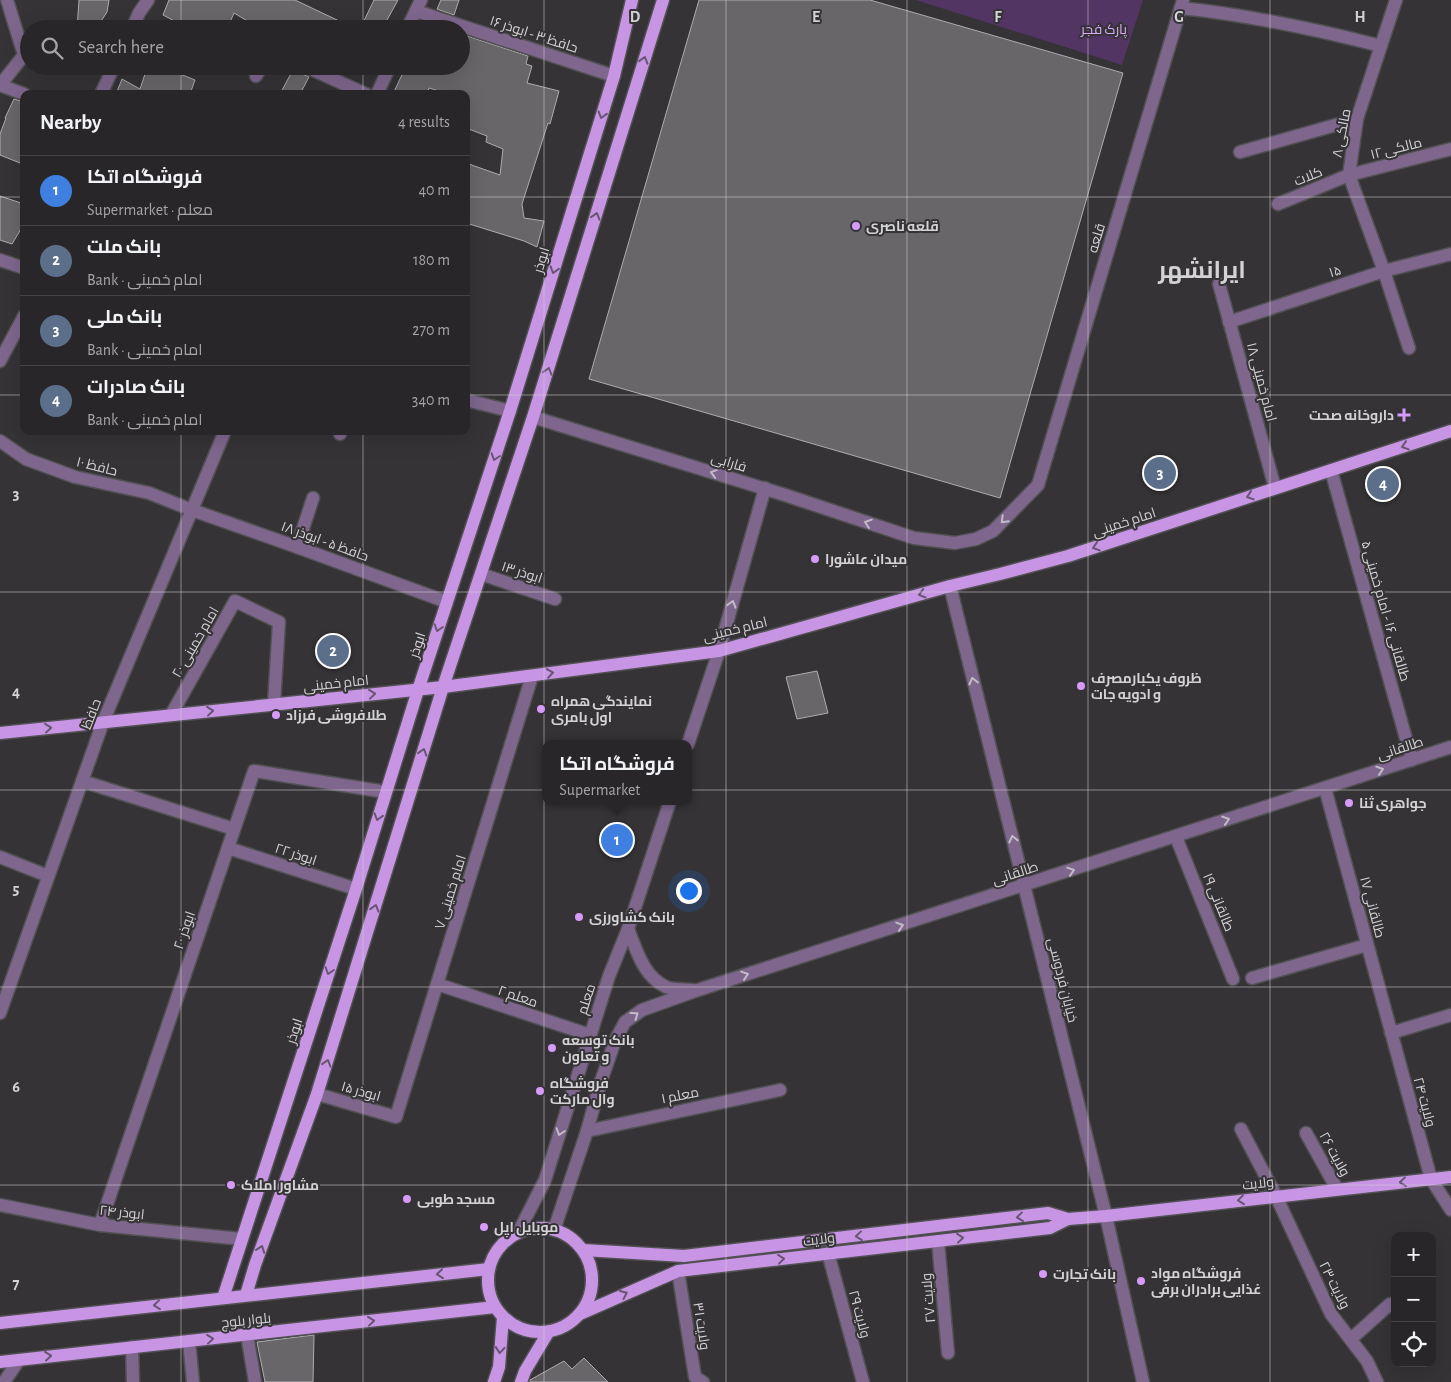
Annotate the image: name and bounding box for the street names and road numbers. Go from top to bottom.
street label: حافظ ۳ - ابوذر ۱۶ [488,14,579,56]
street label: مالکی ۸ [1330,107,1354,159]
street label: مالکی ۱۲ [1369,136,1423,162]
street label: کلات [1292,165,1325,189]
street label: قلعه [1086,222,1108,255]
street label: ابوذر [531,246,552,276]
street label: ۱۵ [1327,263,1343,280]
street label: امام خمینی ۱۸ [1242,341,1278,424]
street label: فارابی [709,451,748,475]
street label: حافظ ۱۰ [75,455,119,479]
street label: امام خمینی [1091,506,1158,542]
street label: حافظ ۵ - ابوذر ۱۸ [279,520,370,564]
street label: طالقانی ۱۶ - امام خمینی ۵ [1356,539,1412,684]
street label: ابوذر ۱۳ [499,560,544,586]
street label: امام خمینی ۲۰ [170,605,223,681]
street label: امام خمینی [702,615,769,647]
street label: ابوذر [407,631,429,661]
street label: امام خمینی [303,674,370,696]
street label: حافظ [80,697,104,732]
street label: طالقانی [1376,735,1425,763]
street label: ابوذر ۲۲ [273,842,318,868]
street label: امام خمینی ۷ [433,853,471,932]
street label: طالقانی [991,860,1040,888]
street label: طالقانی ۱۹ [1200,871,1236,934]
street label: طالقانی ۱۷ [1357,875,1387,939]
street label: ابوذر ۲۰ [172,909,198,951]
street label: خیابان فردوسی [1045,937,1079,1024]
street label: معلم [575,982,600,1017]
street label: معلم ۲ [495,984,539,1012]
street label: ابوذر [284,1017,306,1047]
street label: ولایت ۲۴ [1411,1076,1437,1129]
street label: ابوذر ۱۵ [339,1080,382,1104]
street label: معلم ۱ [660,1085,701,1108]
street label: ولایت ۲۶ [1316,1130,1352,1179]
street label: ولایت [1242,1175,1275,1193]
street label: ابوذر ۲۴ [99,1204,145,1222]
street label: ولایت [802,1231,836,1249]
street label: ولایت ۲۳ [1316,1260,1352,1311]
street label: ولایت ۲۷ [920,1272,938,1324]
street label: ولایت ۲۹ [846,1289,872,1340]
street label: ولایت ۳۱ [690,1301,712,1351]
street label: بلوار بلوچ [220,1311,272,1332]

